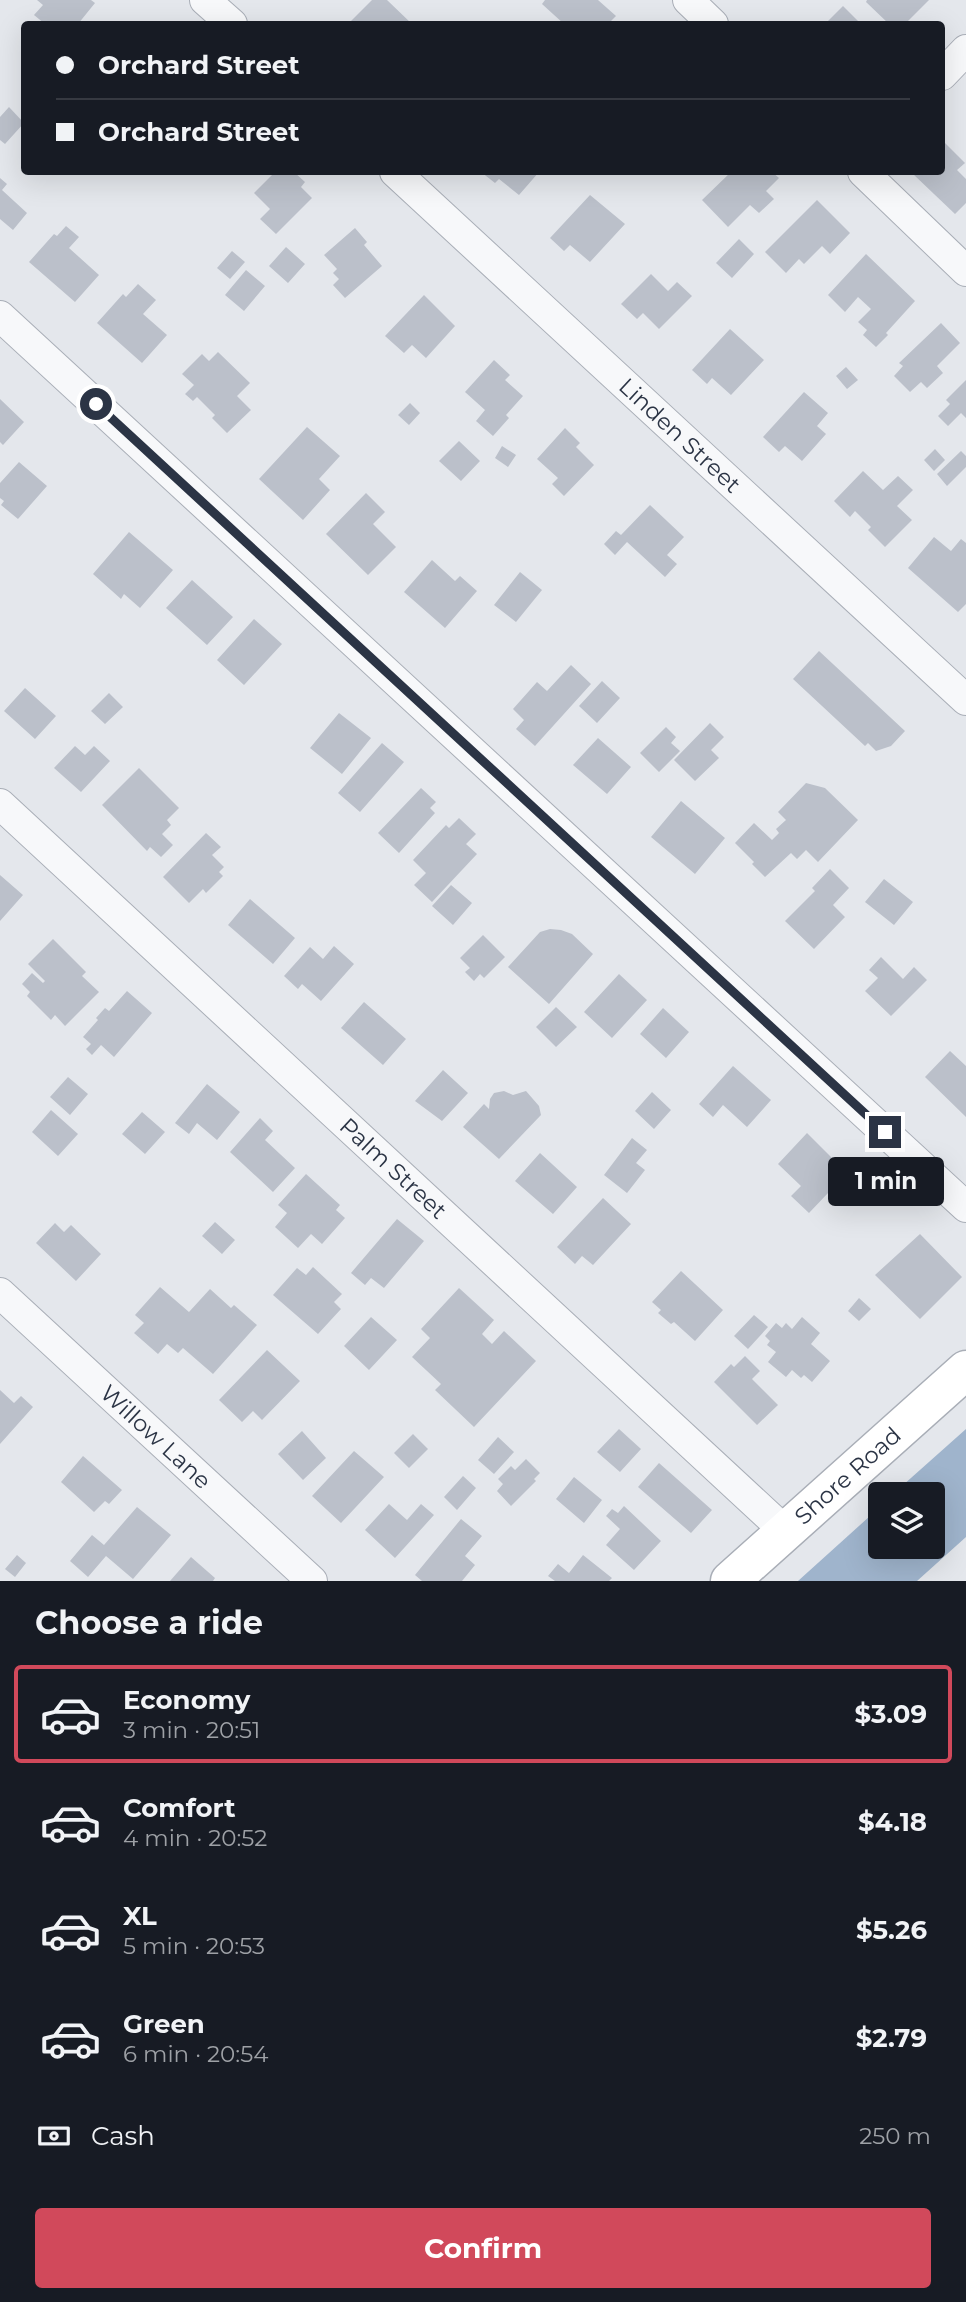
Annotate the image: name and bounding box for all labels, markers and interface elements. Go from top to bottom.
text: Orchard Street [98,49,300,81]
text: Orchard Street [98,116,300,148]
street label: Linden Street [613,372,747,499]
route start [80,388,112,420]
street label: Palm Street [334,1112,453,1225]
route end [869,1116,901,1148]
callout: 1 min [827,1156,943,1206]
text: 1 min [855,1167,917,1195]
street label: Willow Lane [95,1379,217,1495]
street label: Shore Road [789,1421,907,1531]
map controls [868,1482,945,1559]
button: layers [868,1482,945,1559]
text: Choose a ride [35,1603,263,1642]
icon: car [39,1683,102,1746]
text: Economy [123,1684,250,1716]
text: $3.09 [854,1698,927,1730]
text: 3 min · 20:51 [123,1716,260,1744]
icon: car [39,1791,102,1854]
text: Comfort [123,1792,235,1824]
text: $4.18 [858,1806,927,1838]
text: 4 min · 20:52 [123,1824,267,1852]
icon: car [39,1899,102,1962]
text: XL [123,1900,157,1932]
text: $5.26 [856,1914,927,1946]
text: 5 min · 20:53 [123,1932,265,1960]
icon: car [39,2007,102,2070]
text: Green [123,2008,205,2040]
text: $2.79 [856,2022,927,2054]
text: 6 min · 20:54 [123,2040,268,2068]
icon: cash [35,2117,73,2155]
text: Cash [91,2120,155,2152]
text: 250 m [859,2122,931,2150]
button: Confirm [35,2208,931,2288]

